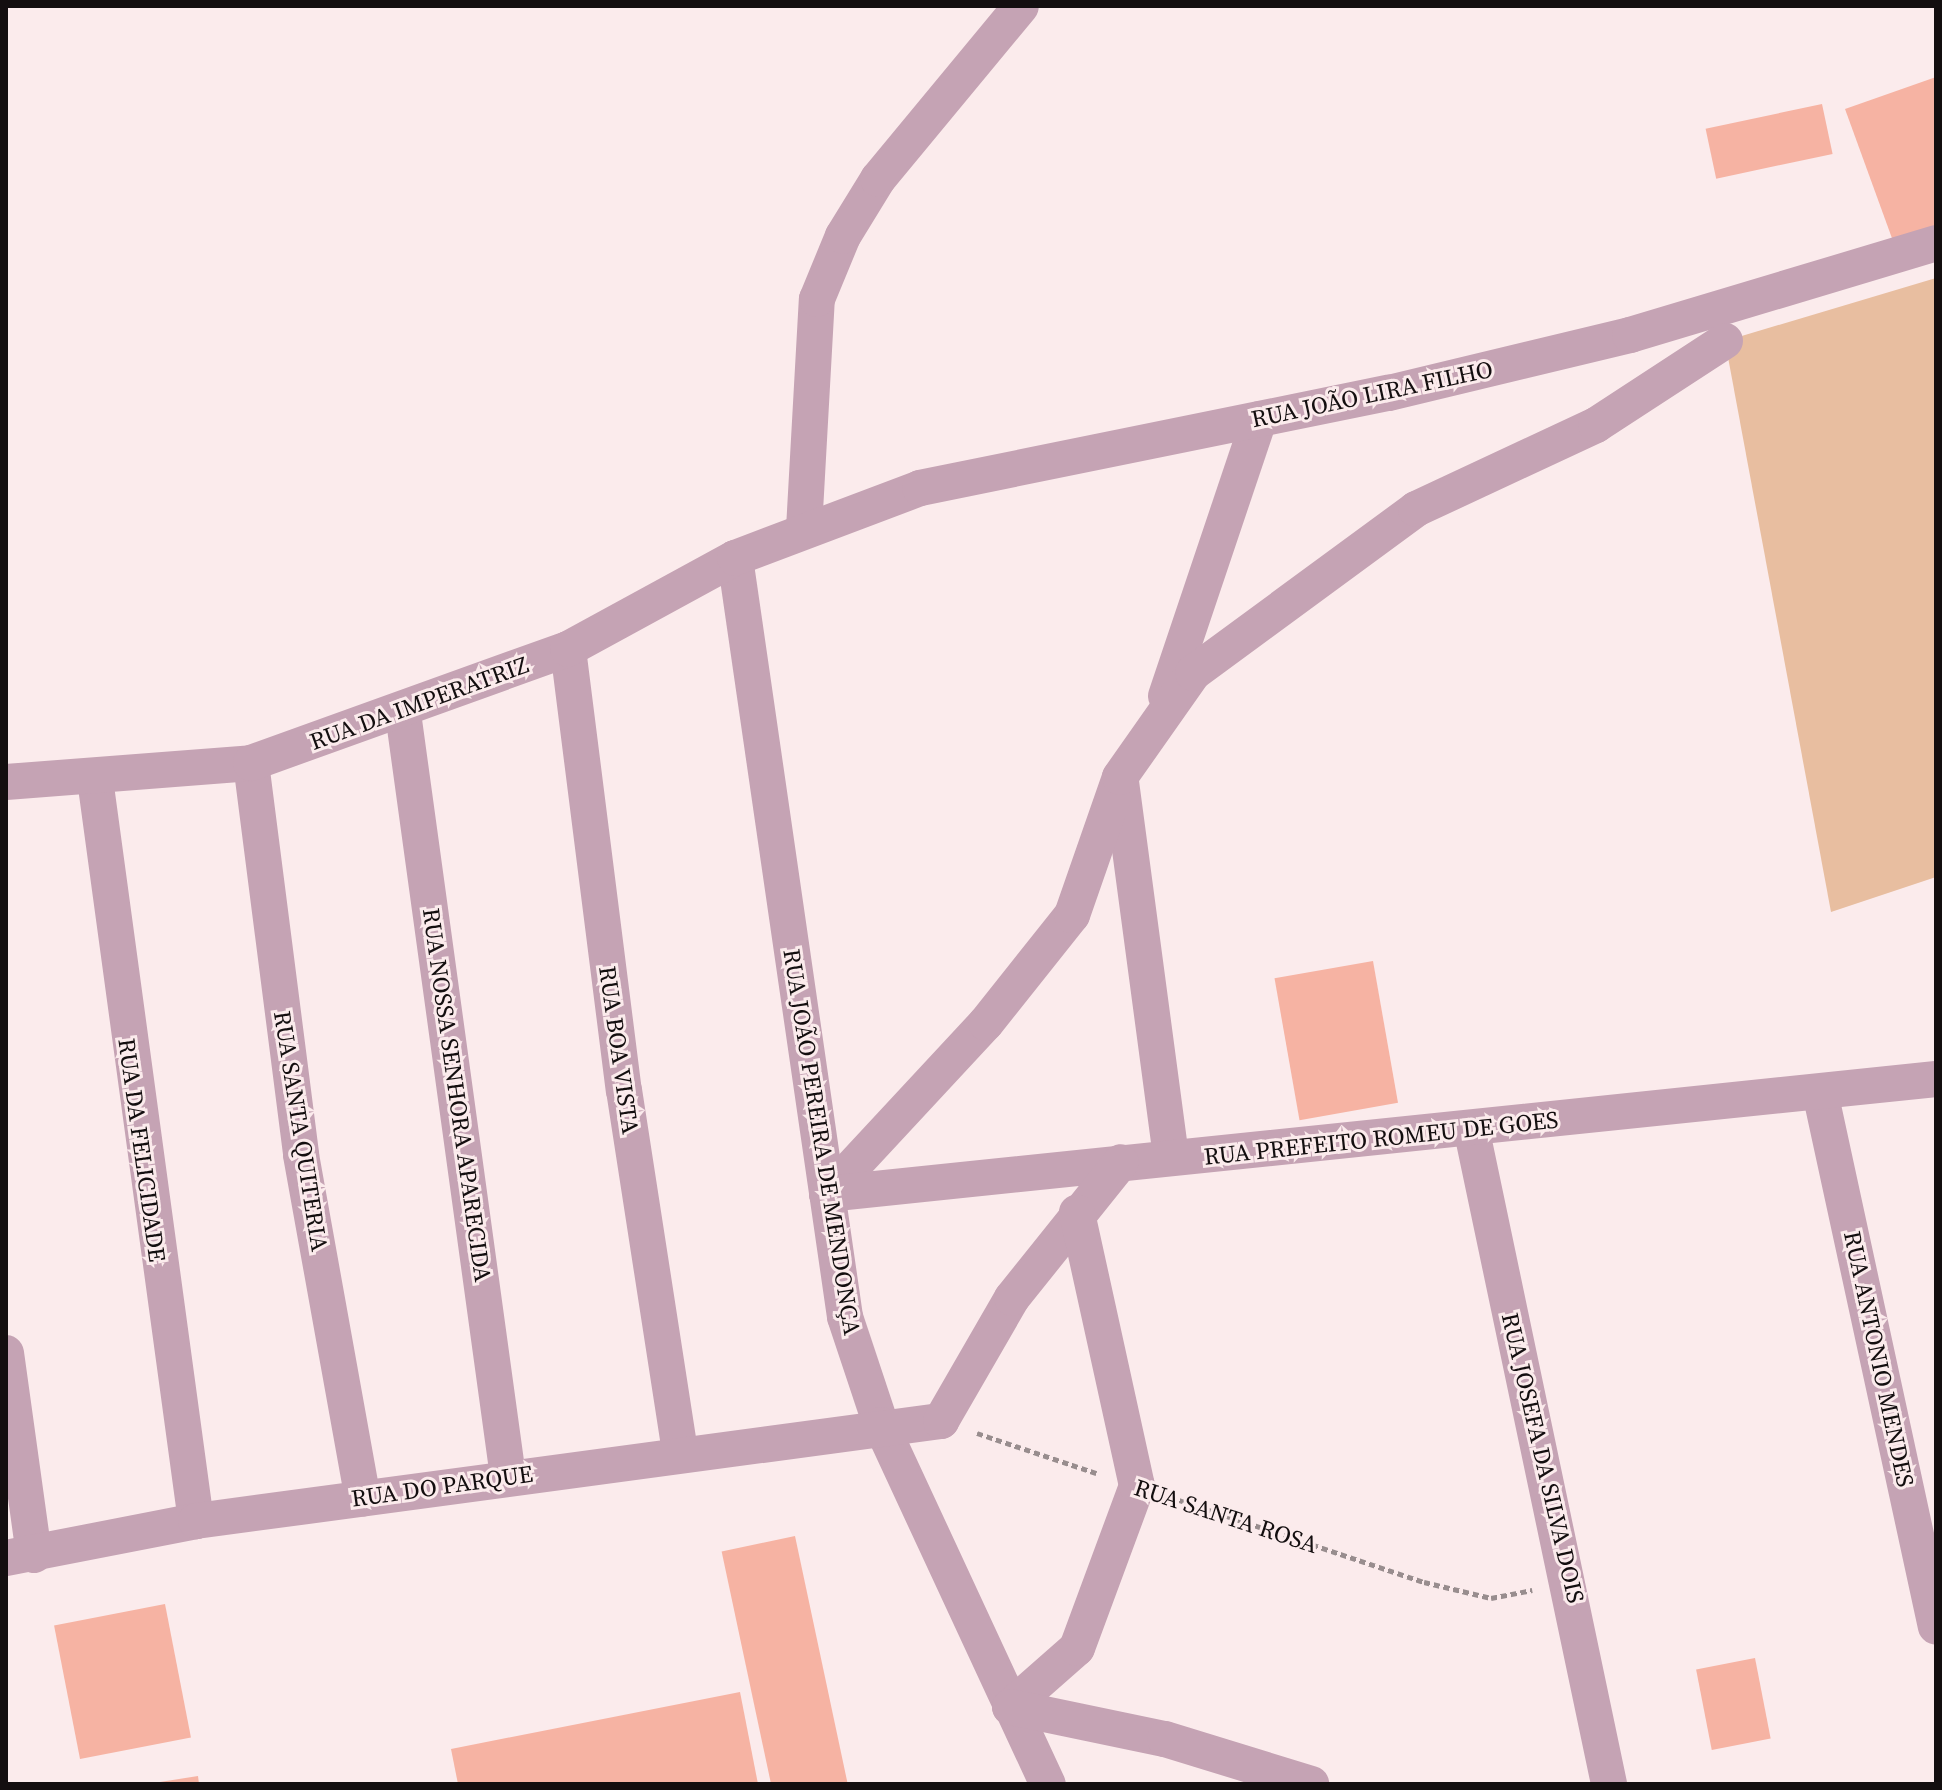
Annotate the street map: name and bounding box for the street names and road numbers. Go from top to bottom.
street label: RUA JOÃO LIRA FILHO [1249,354,1495,434]
street label: RUA DA IMPERATRIZ [306,650,532,756]
street label: RUA NOSSA SENHORA APARECIDA [416,906,498,1284]
street label: RUA JOÃO PEREIRA DE MENDONÇA [777,947,867,1337]
street label: RUA BOA VISTA [593,964,645,1136]
street label: RUA SANTA QUITERIA [268,1009,334,1253]
street label: RUA DA FELICIDADE [112,1036,172,1264]
street label: RUA PREFEITO ROMEU DE GOES [1202,1105,1560,1171]
street label: RUA ANTONIO MENDES [1838,1228,1920,1490]
street label: RUA JOSEFA DA SILVA DOIS [1496,1310,1590,1606]
street label: RUA DO PARQUE [349,1459,535,1513]
street label: RUA SANTA ROSA [1131,1473,1321,1559]

